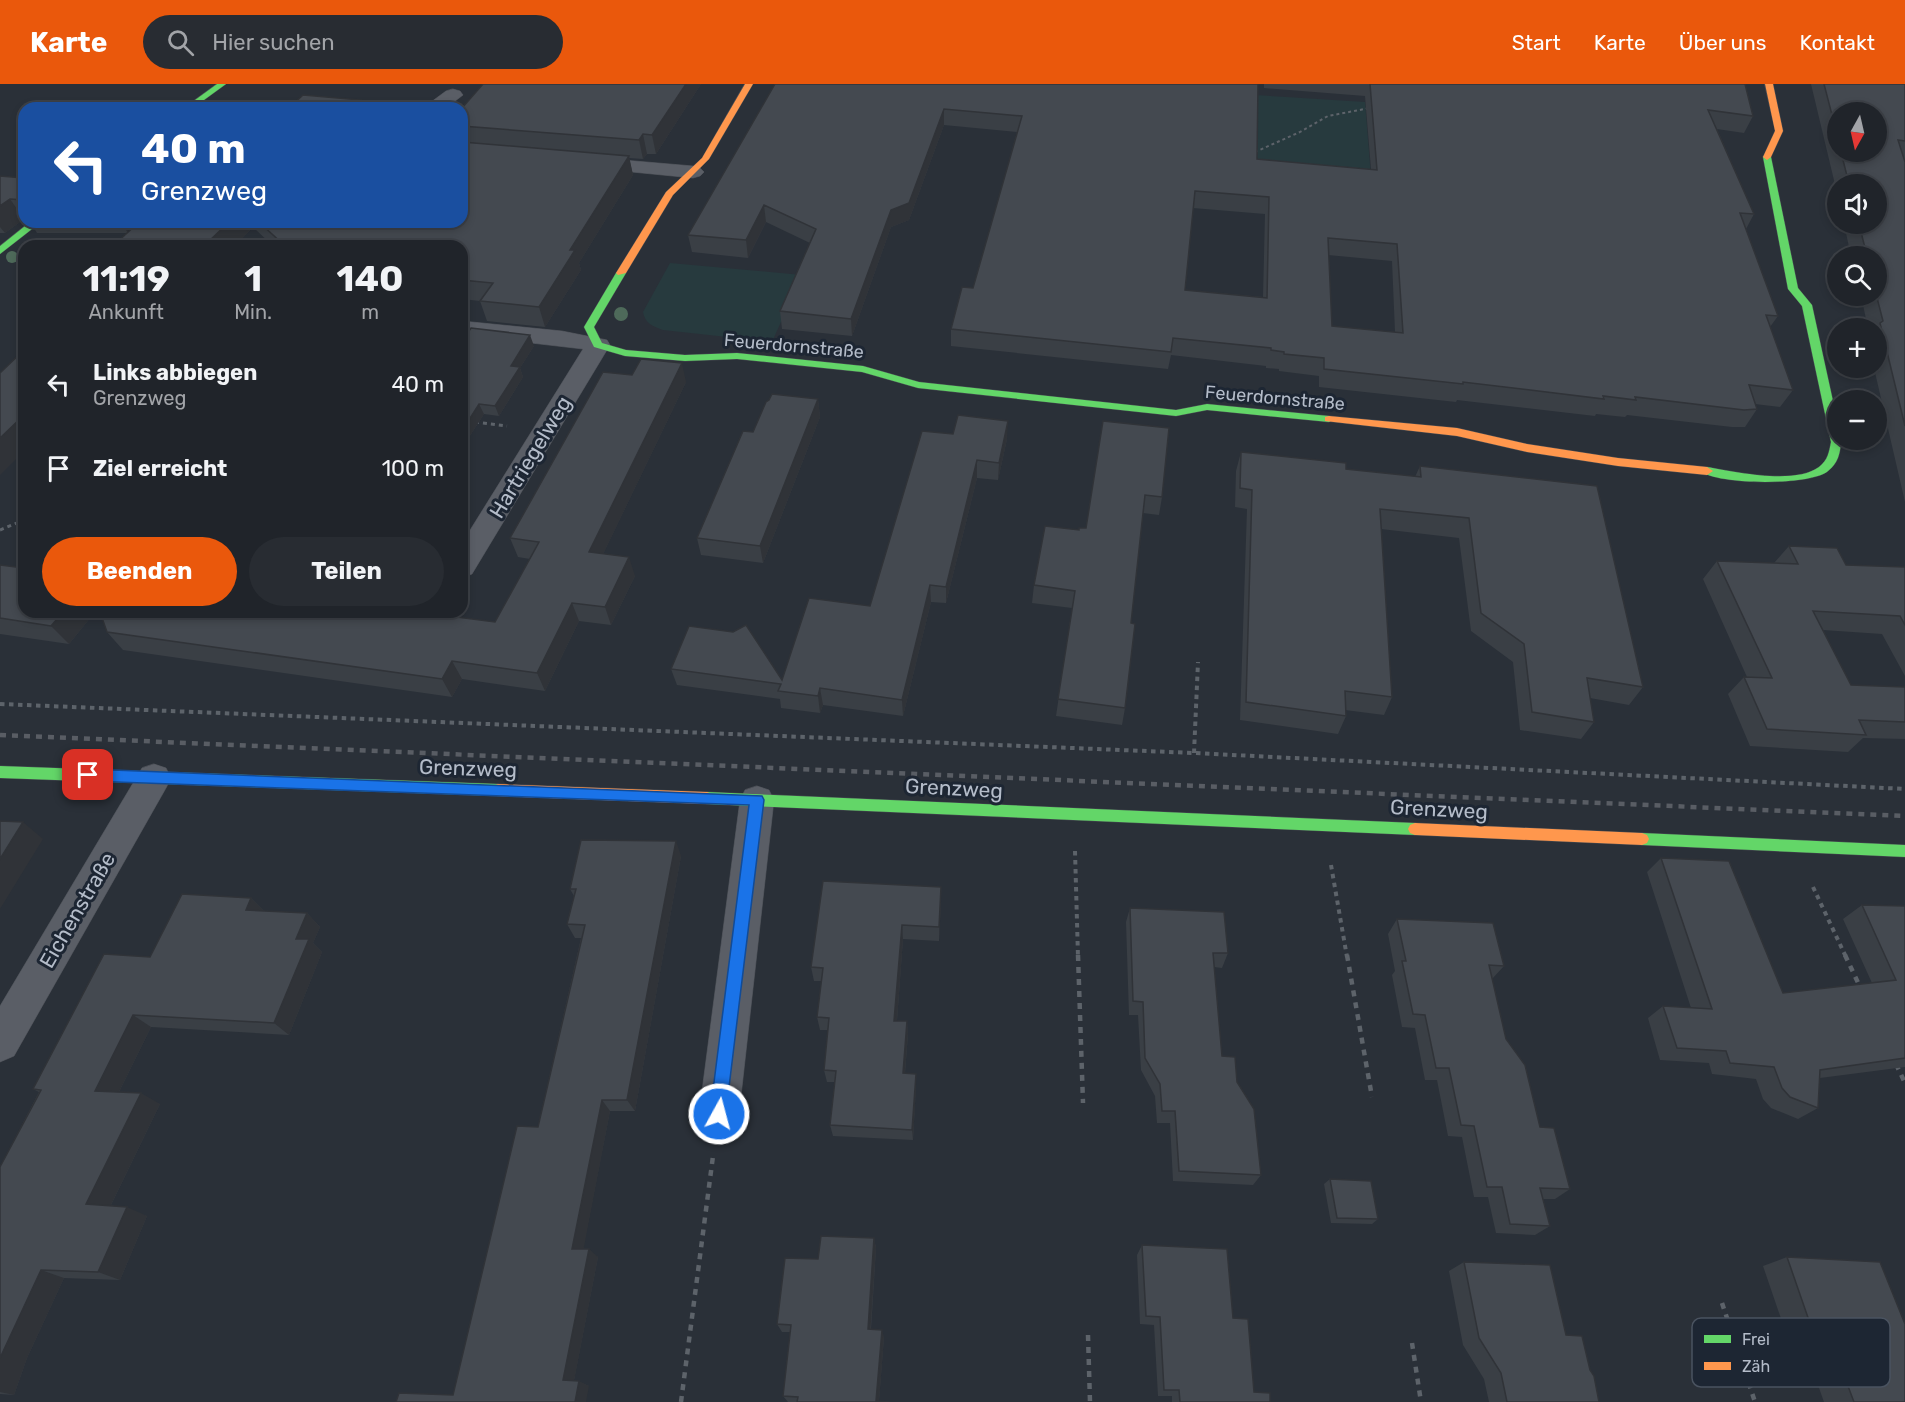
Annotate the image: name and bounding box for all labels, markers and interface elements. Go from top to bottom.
search box [143,15,563,69]
text: Karte [30,26,107,59]
icon: search [164,26,197,59]
text: Hier suchen [212,29,335,56]
text: Start [1512,30,1561,55]
text: Karte [1594,30,1646,55]
text: Über uns [1679,30,1767,55]
text: Kontakt [1800,30,1875,55]
north arrow [1827,102,1887,162]
map controls [1827,102,1887,450]
text: 40 m [141,124,246,174]
icon: left [42,126,120,204]
button: sound [1827,174,1887,234]
text: Grenzweg [141,175,267,207]
button: search [1827,246,1887,306]
text: 11:19 [82,257,170,300]
text: 1 [244,257,262,300]
text: 140 [337,257,404,300]
text: Ankunft [88,300,164,324]
text: Min. [234,300,272,324]
text: m [361,300,379,324]
button: + [1827,318,1887,378]
street label: Feuerdornstraße [723,329,865,363]
text: Links abbiegen [93,359,257,386]
icon: left [42,368,75,401]
text: 40 m [391,371,444,398]
street label: Feuerdornstraße [1204,381,1346,415]
text: Grenzweg [93,386,186,410]
button: − [1827,390,1887,450]
street label: Hartriegelweg [484,391,576,523]
icon: arrive [42,452,75,485]
text: Ziel erreicht [93,455,227,482]
text: 100 m [382,455,444,482]
button: Beenden [42,537,237,606]
button: Teilen [249,537,444,606]
pin [62,749,113,800]
street label: Grenzweg [419,754,517,782]
icon: arrive [71,758,104,791]
street label: Grenzweg [904,773,1004,803]
street label: Grenzweg [1389,794,1489,824]
street label: Eichenstraße [34,848,120,972]
position arrow [687,1082,751,1146]
legend [1692,1318,1890,1387]
text: Frei [1742,1330,1770,1349]
text: Zäh [1742,1357,1770,1376]

